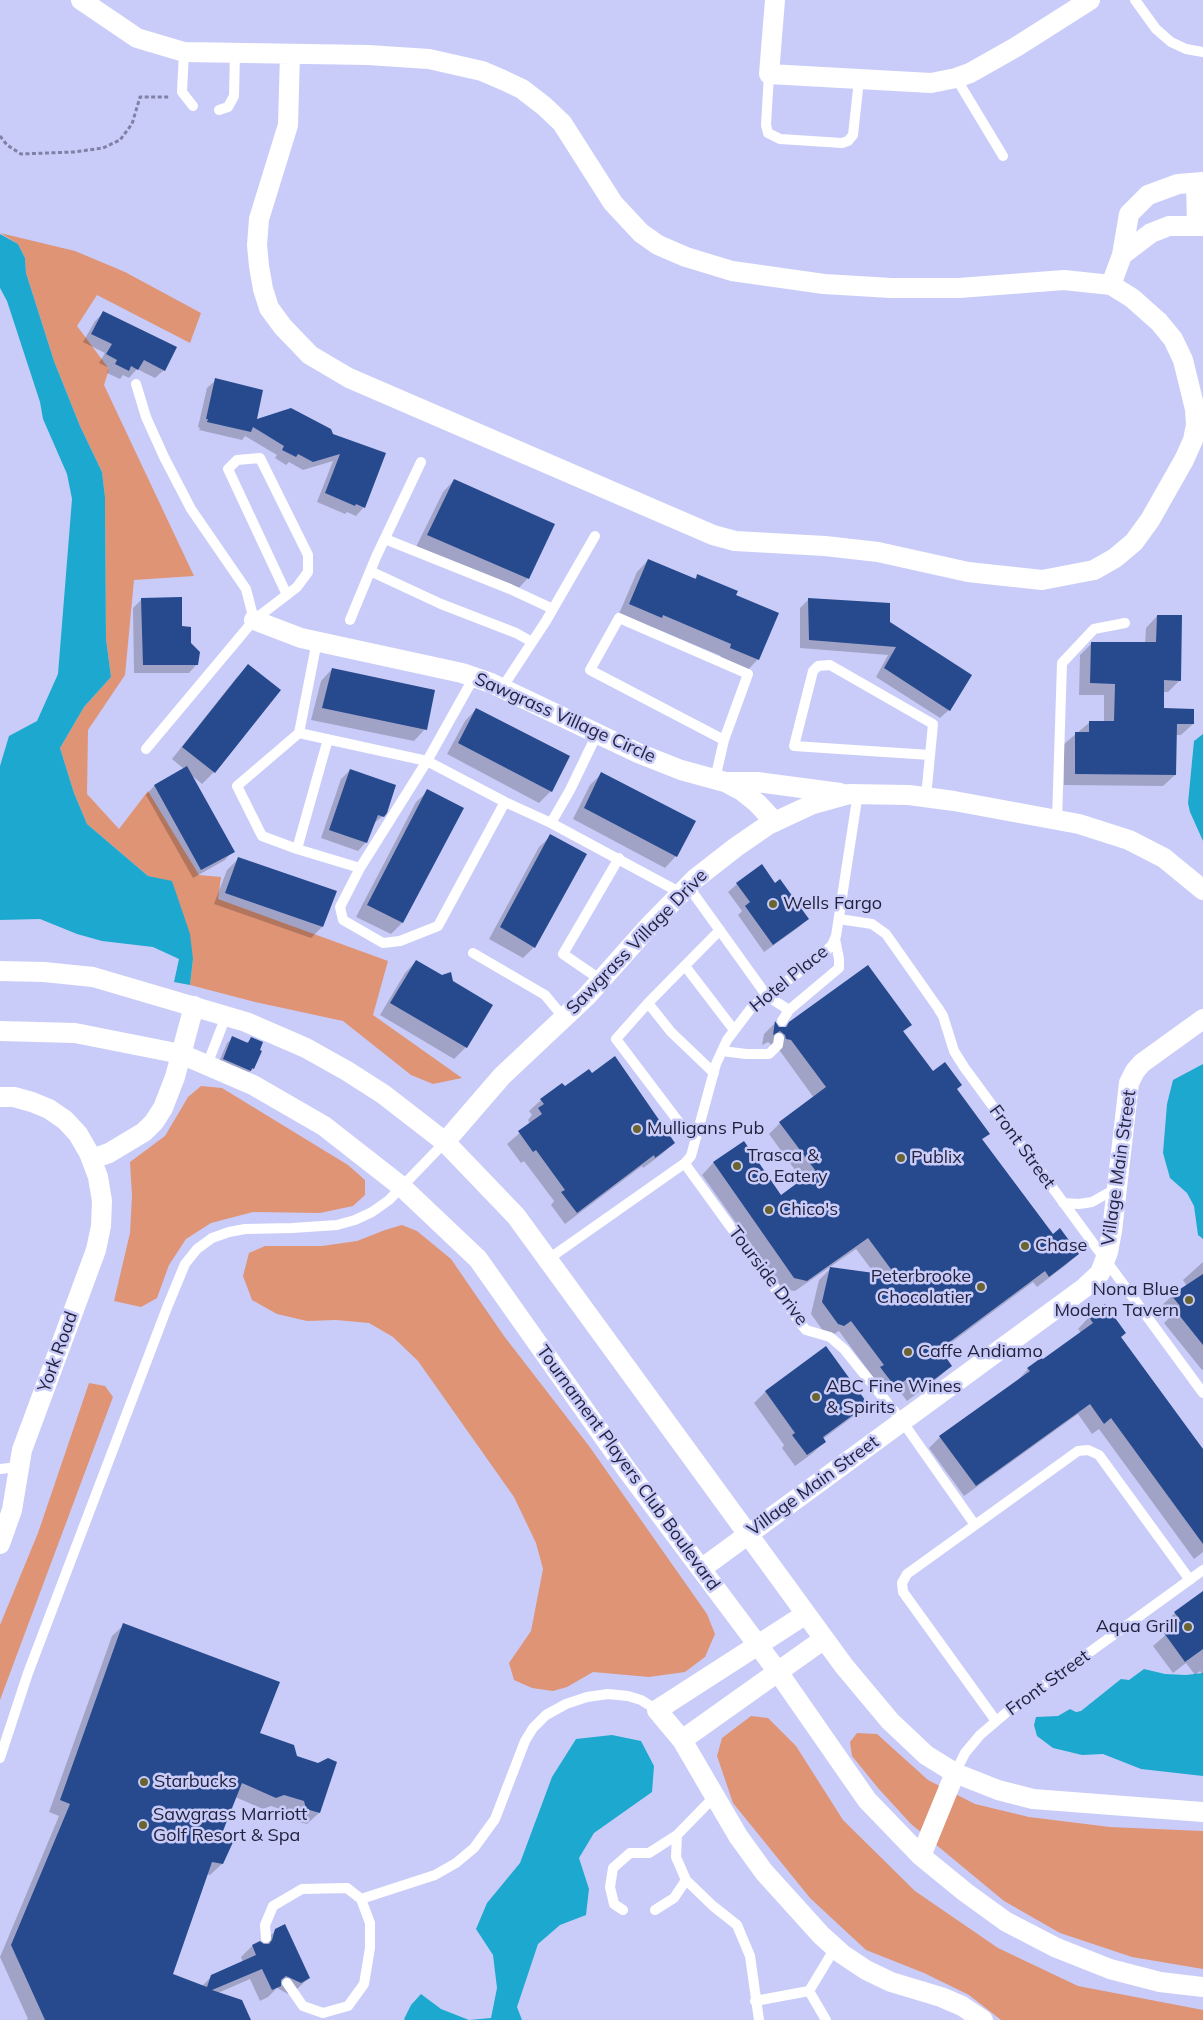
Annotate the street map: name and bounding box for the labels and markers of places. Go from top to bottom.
place label: Wells Fargo [783,893,882,915]
marker: Wells Fargo [767,898,779,910]
place label: Mulligans Pub [647,1118,764,1140]
marker: Mulligans Pub [631,1123,643,1135]
place label: Trasca & Co Eatery [747,1145,828,1188]
place label: Publix [911,1147,962,1169]
marker: Publix [895,1152,907,1164]
marker: Trasca & Co Eatery [731,1160,743,1172]
place label: Chico's [779,1199,838,1221]
marker: Chico's [763,1204,775,1216]
place label: Chase [1035,1235,1087,1257]
marker: Chase [1019,1240,1031,1252]
place label: Peterbrooke Chocolatier [871,1266,971,1308]
place label: Nona Blue Modern Tavern [1054,1279,1179,1322]
marker: Peterbrooke Chocolatier [975,1281,987,1293]
marker: Nona Blue Modern Tavern [1183,1294,1195,1306]
place label: Caffe Andiamo [918,1341,1043,1363]
marker: Caffe Andiamo [902,1346,914,1358]
place label: ABC Fine Wines & Spirits [826,1376,961,1418]
marker: ABC Fine Wines & Spirits [810,1391,822,1403]
place label: Aqua Grill [1096,1616,1178,1638]
marker: Aqua Grill [1182,1621,1194,1633]
place label: Starbucks [154,1771,237,1793]
marker: Starbucks [138,1776,150,1788]
place label: Sawgrass Marriott Golf Resort & Spa [153,1804,307,1846]
marker: Sawgrass Marriott Golf Resort & Spa [137,1819,149,1831]

